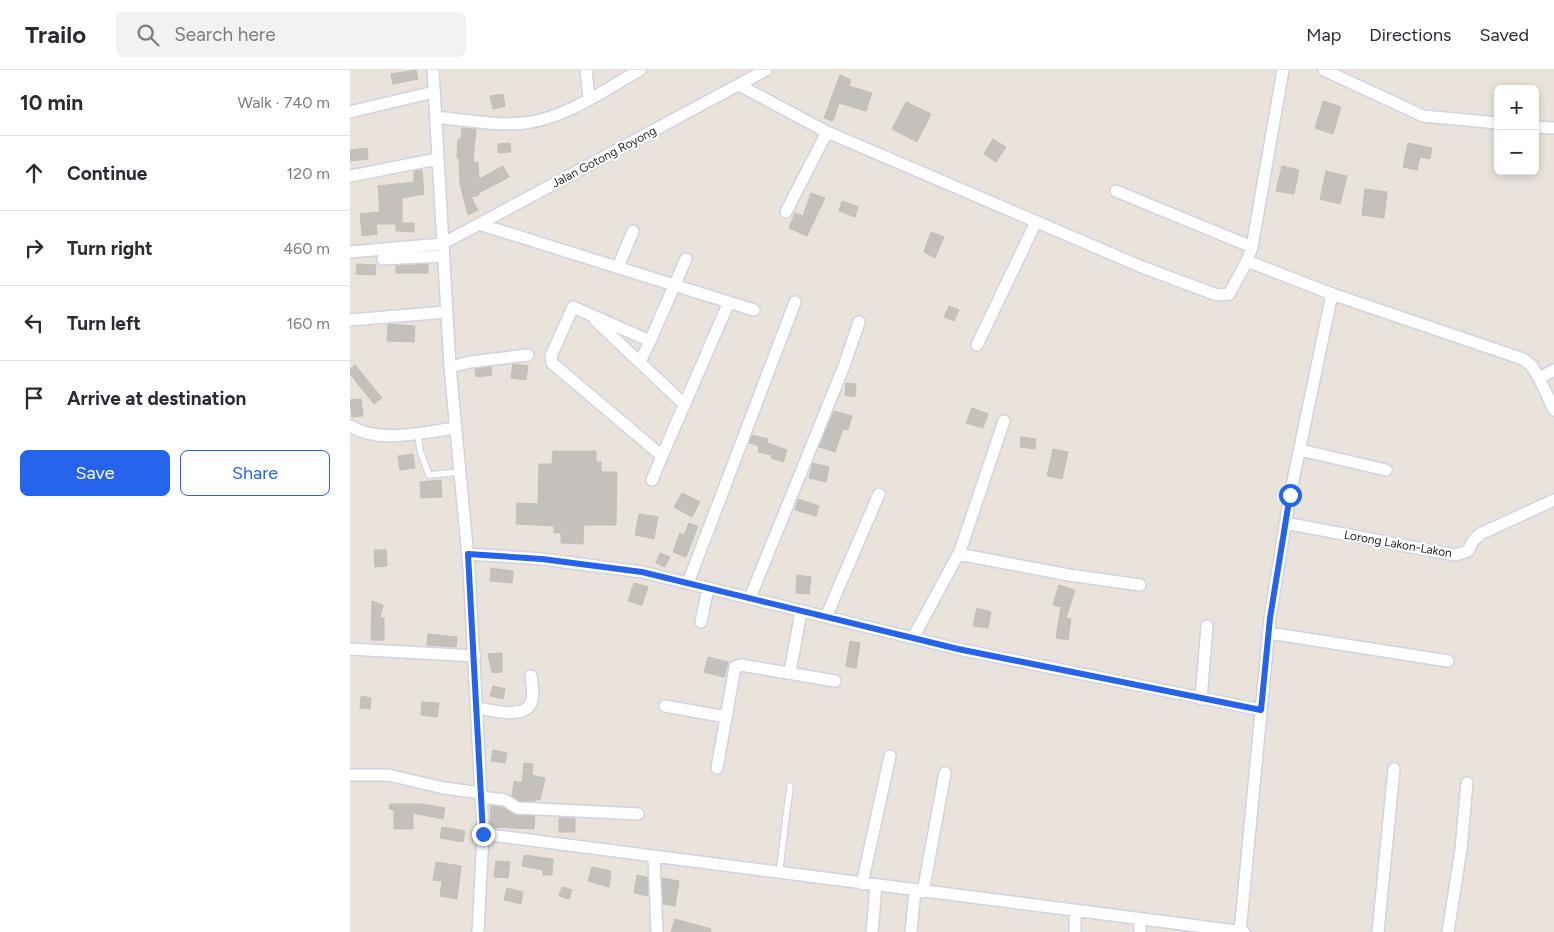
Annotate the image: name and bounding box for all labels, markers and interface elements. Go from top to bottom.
search box [116,12,466,57]
text: Trailo [25,20,86,49]
icon: search [134,21,162,49]
text: Search here [174,23,276,46]
text: Map [1306,24,1341,46]
text: Directions [1369,24,1451,46]
text: Saved [1479,24,1529,46]
map controls [1494,85,1539,175]
button: + [1494,85,1539,130]
text: 10 min [20,90,83,115]
text: Walk · 740 m [238,93,330,112]
street label: Jalan Gotong Royong [549,124,659,190]
button: − [1494,130,1539,175]
icon: ahead [20,159,48,187]
text: Continue [67,162,147,185]
text: 120 m [287,164,330,183]
icon: right [20,234,48,262]
text: Turn right [67,237,153,260]
text: 460 m [283,239,330,258]
icon: left [20,309,48,337]
text: Turn left [67,312,141,335]
text: 160 m [287,314,330,333]
icon: arrive [20,384,48,412]
text: Arrive at destination [67,387,246,410]
button: Save [20,450,170,496]
button: Share [180,450,330,496]
route start [1279,484,1302,507]
street label: Lorong Lakon-Lakon [1343,528,1453,560]
route end [472,823,495,846]

